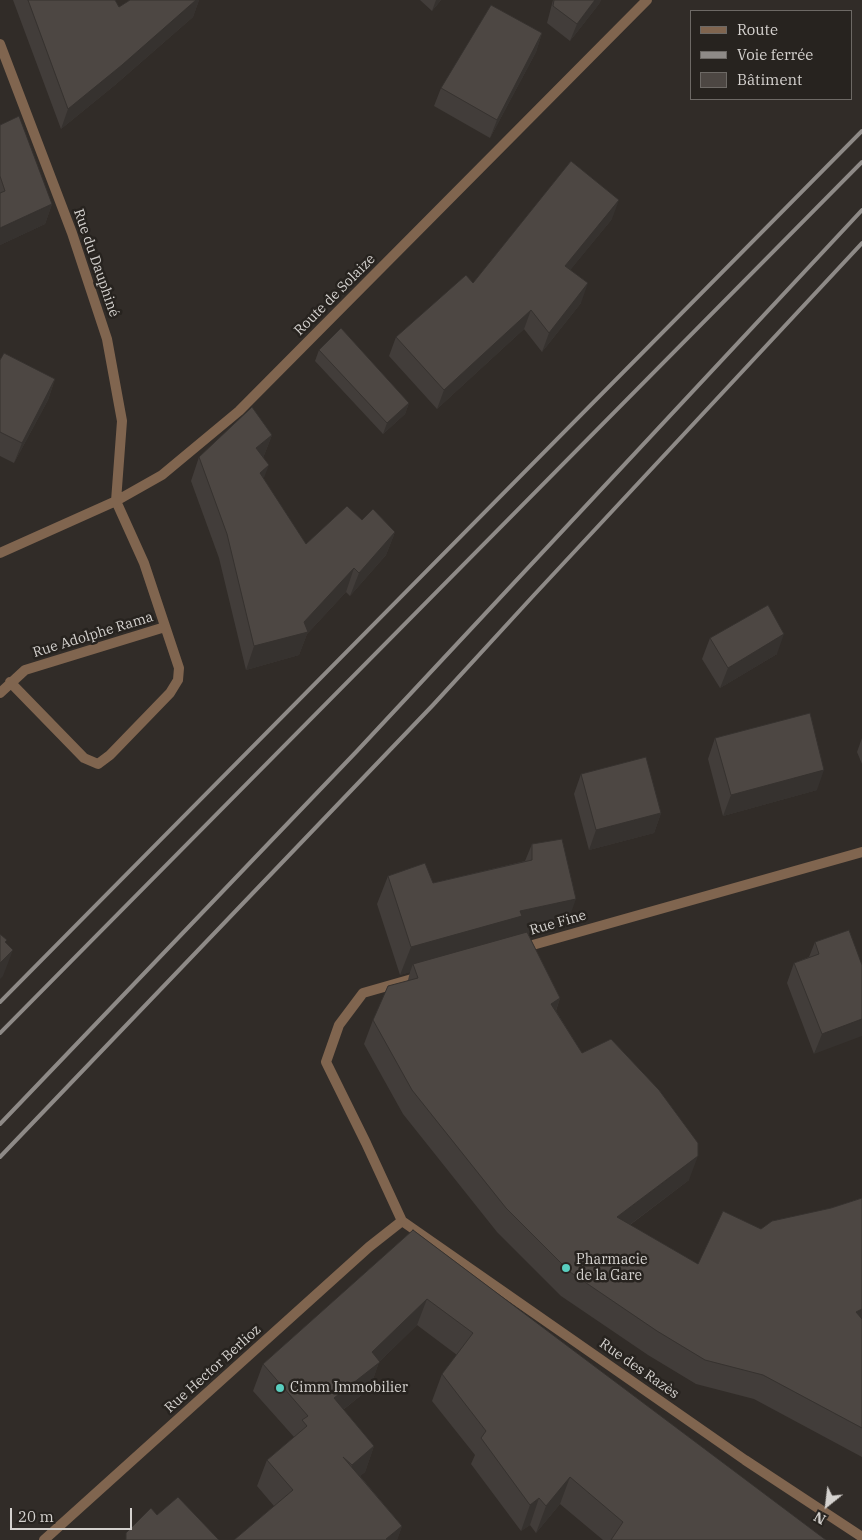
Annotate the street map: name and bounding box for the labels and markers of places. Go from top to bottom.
place label: Pharmacie de la Gare [576,1252,647,1284]
marker: Pharmacie de la Gare [560,1262,572,1274]
place label: Cimm Immobilier [290,1380,408,1396]
marker: Cimm Immobilier [274,1382,286,1394]

